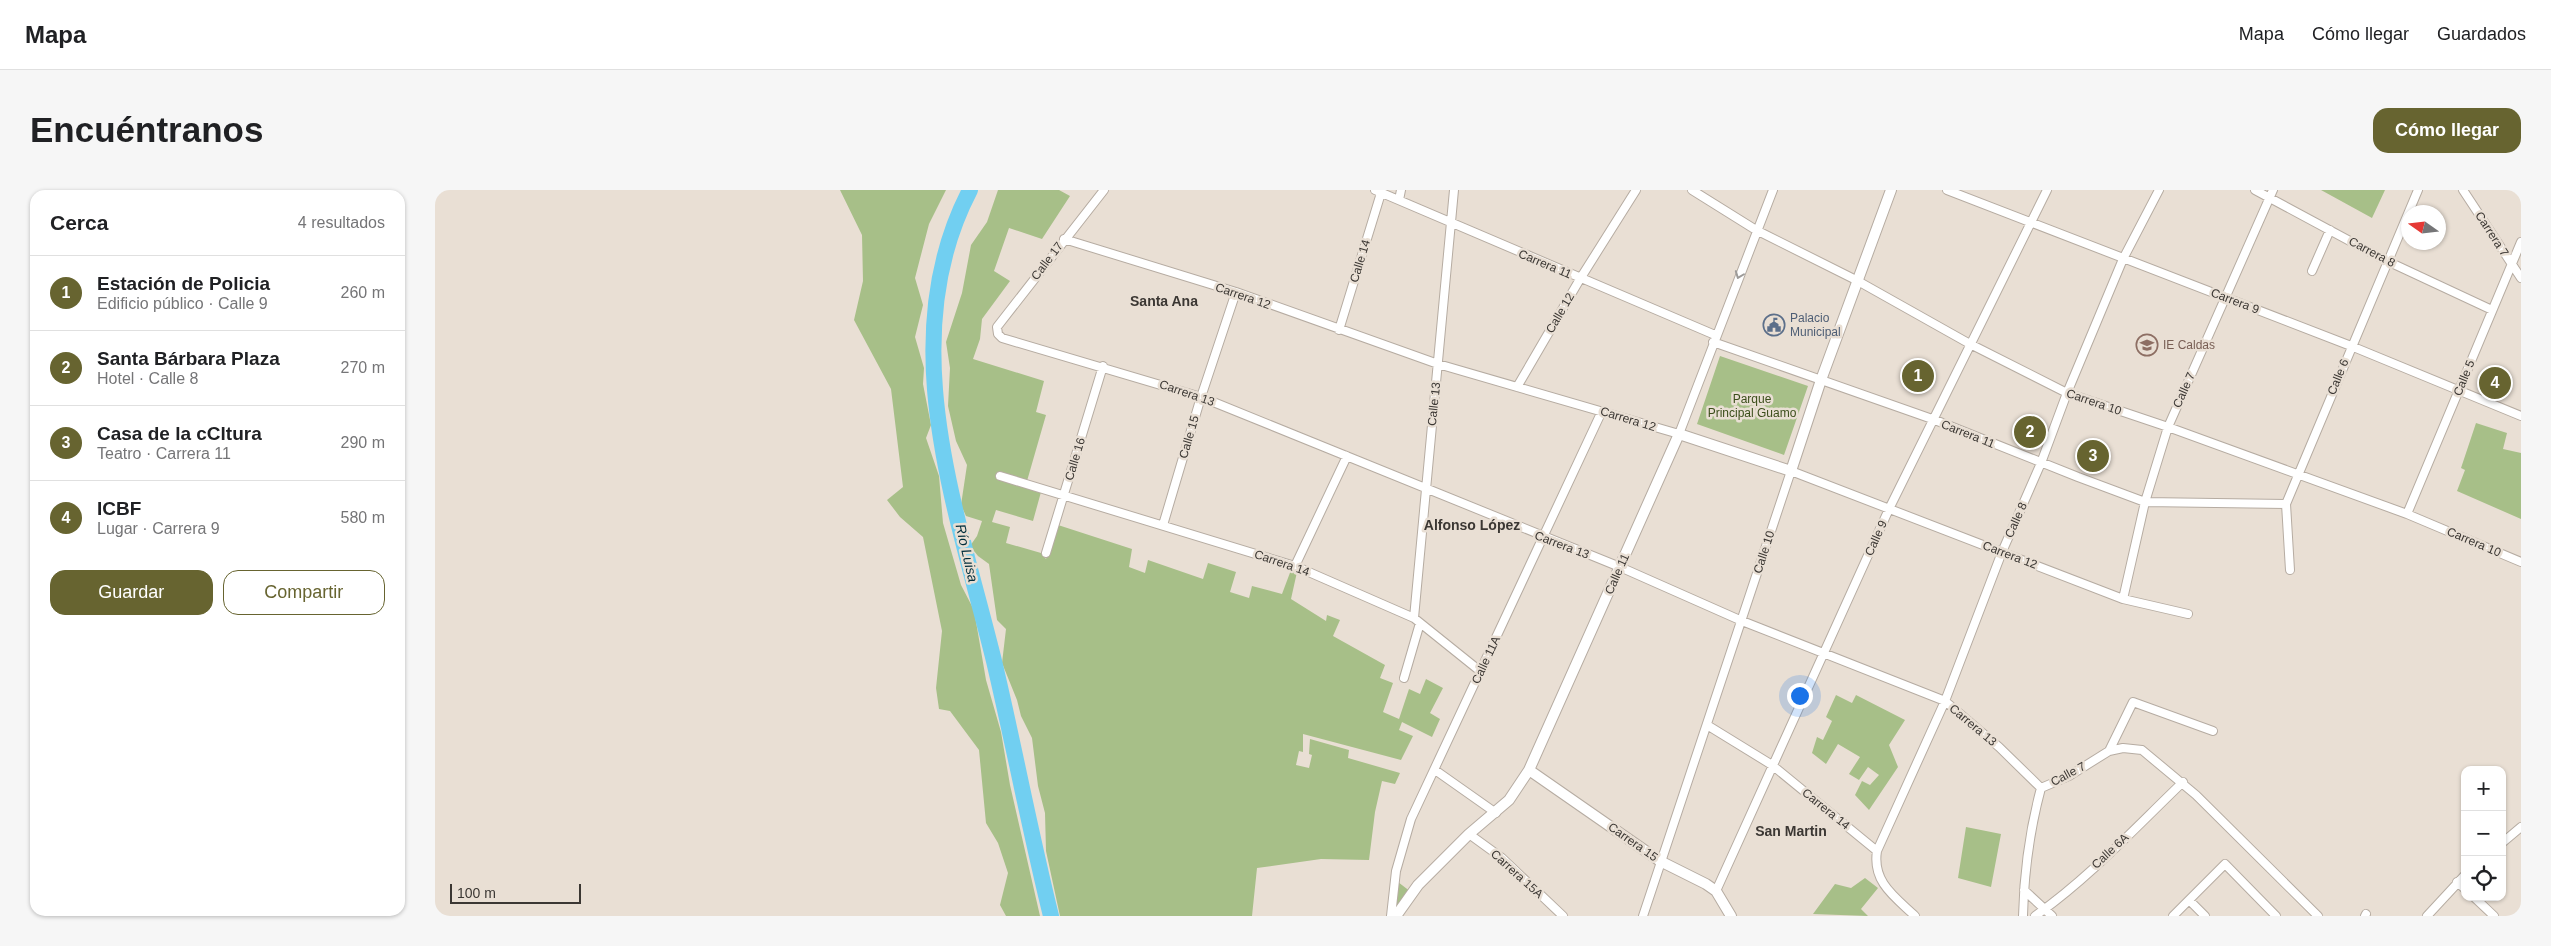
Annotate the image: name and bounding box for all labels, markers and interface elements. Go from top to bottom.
text: Mapa [25,21,86,48]
text: Mapa [2239,24,2284,44]
text: Cómo llegar [2312,24,2409,44]
text: Guardados [2437,24,2526,44]
button: Cómo llegar [2373,108,2521,153]
text: Encuéntranos [30,110,263,149]
north arrow [2401,205,2446,250]
street label: Carrera 7 [2472,209,2512,259]
text: Cerca [50,211,108,234]
text: 4 resultados [298,214,385,231]
street label: Carrera 8 [2346,234,2398,270]
street label: Calle 14 [1347,238,1373,284]
street label: Calle 17 [1028,239,1066,283]
street label: Carrera 11 [1516,247,1574,282]
one-way arrow [1734,270,1745,279]
text: Estación de Policia [97,273,270,294]
street label: Carrera 12 [1214,280,1273,312]
text: 1 [62,284,70,301]
text: 260 m [341,284,385,301]
street label: Carrera 9 [2209,285,2261,317]
street label: Calle 12 [1543,290,1577,336]
district label: Santa Ana [1130,293,1198,309]
text: Edificio público · Calle 9 [97,295,268,312]
place label: Palacio Municipal [1790,311,1841,339]
public building icon: Palacio Municipal [1762,313,1786,337]
school or university icon: IE Caldas [2135,333,2159,357]
place label: IE Caldas [2163,338,2215,352]
text: Santa Bárbara Plaza [97,348,280,369]
pin: 1 [1902,357,1934,395]
street label: Calle 6 [2325,357,2352,397]
street label: Calle 5 [2451,358,2478,398]
text: 2 [62,359,70,376]
text: 270 m [341,359,385,376]
pin: 4 [2479,364,2511,402]
text: Hotel · Calle 8 [97,370,198,387]
street label: Calle 7 [2170,370,2198,410]
street label: Carrera 13 [1158,377,1217,409]
street label: Calle 13 [1425,381,1443,427]
street label: Carrera 10 [2065,386,2124,418]
park label: Parque Principal Guamo [1708,392,1797,420]
street label: Carrera 12 [1599,404,1658,434]
pin: 2 [2014,413,2046,451]
street label: Calle 15 [1176,414,1202,460]
street label: Carrera 11 [1939,417,1997,451]
text: Casa de la cCltura [97,423,262,444]
text: 3 [62,434,70,451]
text: 290 m [341,434,385,451]
street label: Calle 16 [1062,436,1088,482]
pin: 3 [2077,437,2109,475]
text: Teatro · Carrera 11 [97,445,231,462]
text: ICBF [97,498,141,519]
street label: Calle 8 [2002,500,2030,540]
text: 4 [62,509,70,526]
text: 580 m [341,509,385,526]
district label: Alfonso López [1424,517,1520,533]
street label: Calle 9 [1862,518,1890,558]
text: Lugar · Carrera 9 [97,520,220,537]
water label: Río Luisa [953,522,981,584]
street label: Carrera 10 [2445,524,2503,560]
street label: Carrera 13 [1533,528,1592,562]
street label: Calle 10 [1751,529,1778,575]
street label: Carrera 12 [1981,538,2040,572]
street label: Carrera 14 [1253,547,1312,579]
street label: Calle 11 [1602,551,1632,597]
button: Guardar [50,570,213,615]
button: Compartir [223,570,385,615]
street label: Calle 11A [1469,634,1503,686]
your location [1787,683,1813,709]
street label: Carrera 13 [1947,701,2000,749]
street label: Calle 7 [2048,759,2088,789]
map controls [2461,766,2506,901]
button: + [2461,766,2506,811]
street label: Carrera 14 [1799,786,1853,833]
button: − [2461,811,2506,856]
street label: Carrera 15 [1605,820,1661,864]
district label: San Martin [1755,823,1827,839]
street label: Calle 6A [2089,830,2131,872]
street label: Carrera 15A [1488,847,1546,901]
button: locate [2461,856,2506,901]
scale bar [450,881,581,904]
text: 100 m [457,885,496,901]

